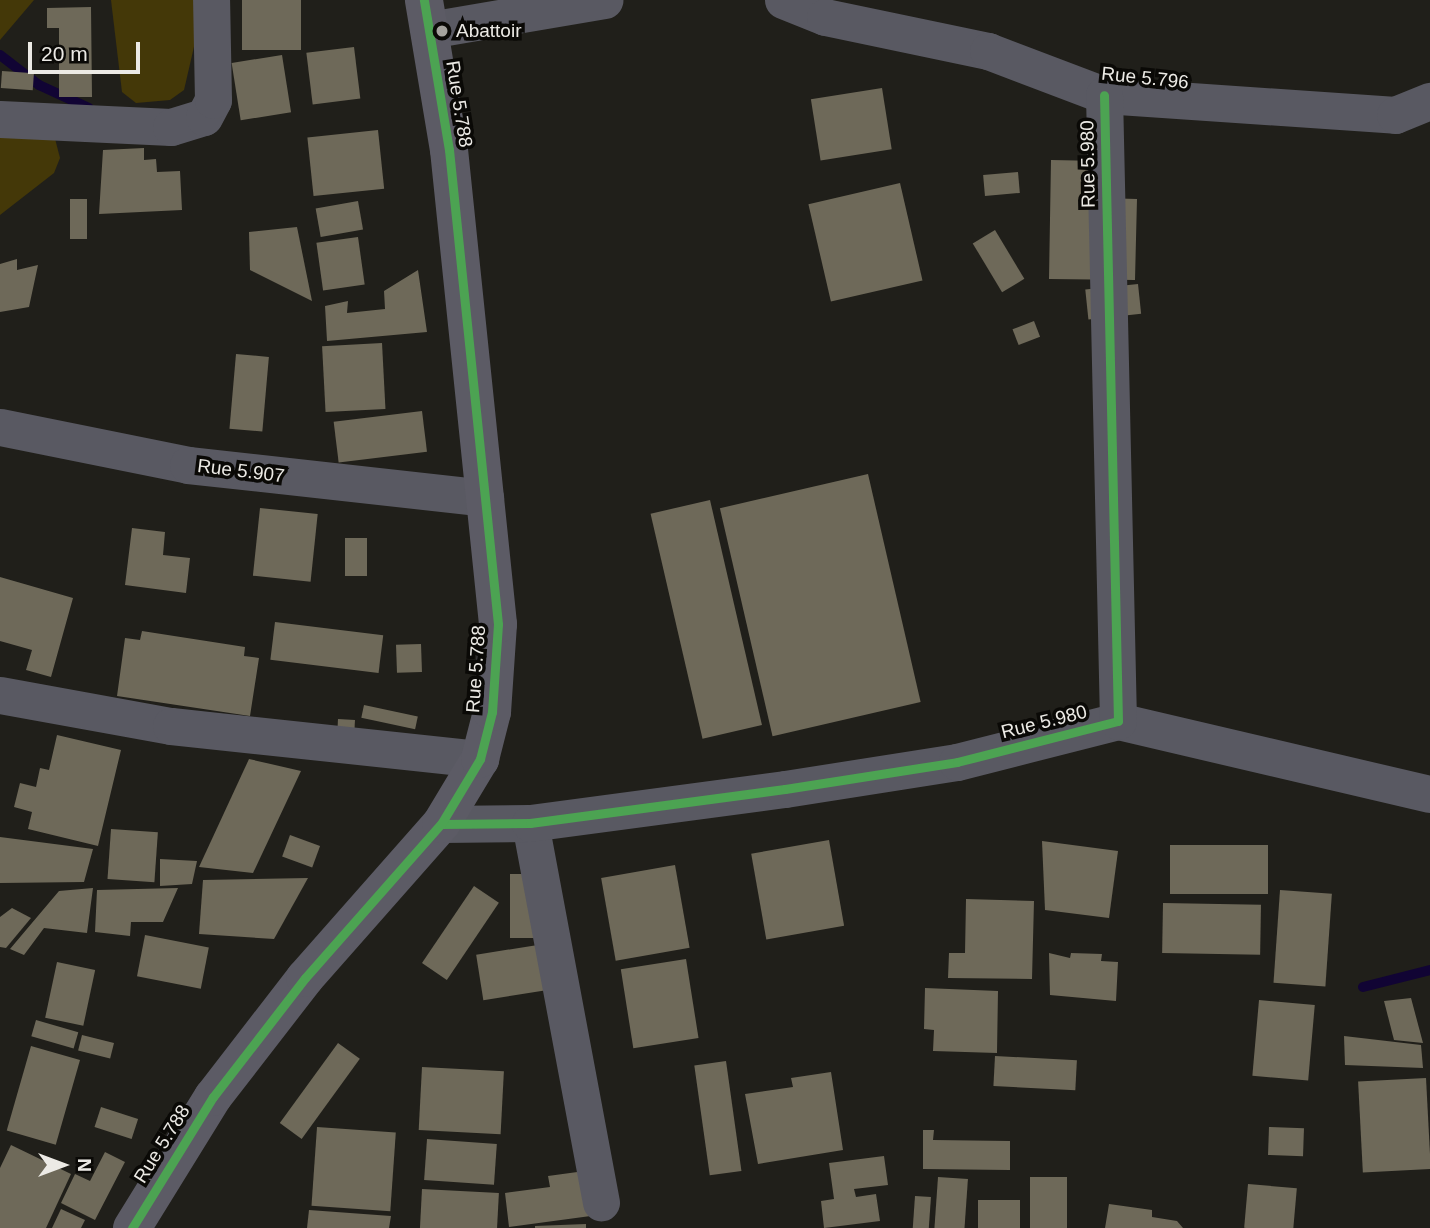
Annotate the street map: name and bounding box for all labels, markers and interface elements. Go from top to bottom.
place label: Abattoir [456,20,521,42]
marker: Abattoir [434,23,450,39]
scale bar [32,28,144,72]
text: 20 m [41,42,88,65]
street label: Rue 5.788 [441,59,477,149]
street label: Rue 5.796 [1100,62,1190,94]
street label: Rue 5.980 [1076,120,1100,208]
street label: Rue 5.907 [196,454,286,488]
street label: Rue 5.788 [462,624,490,714]
street label: Rue 5.980 [999,700,1089,744]
street label: Rue 5.788 [129,1101,195,1187]
north arrow [28,1130,98,1200]
text: N [74,1158,95,1172]

